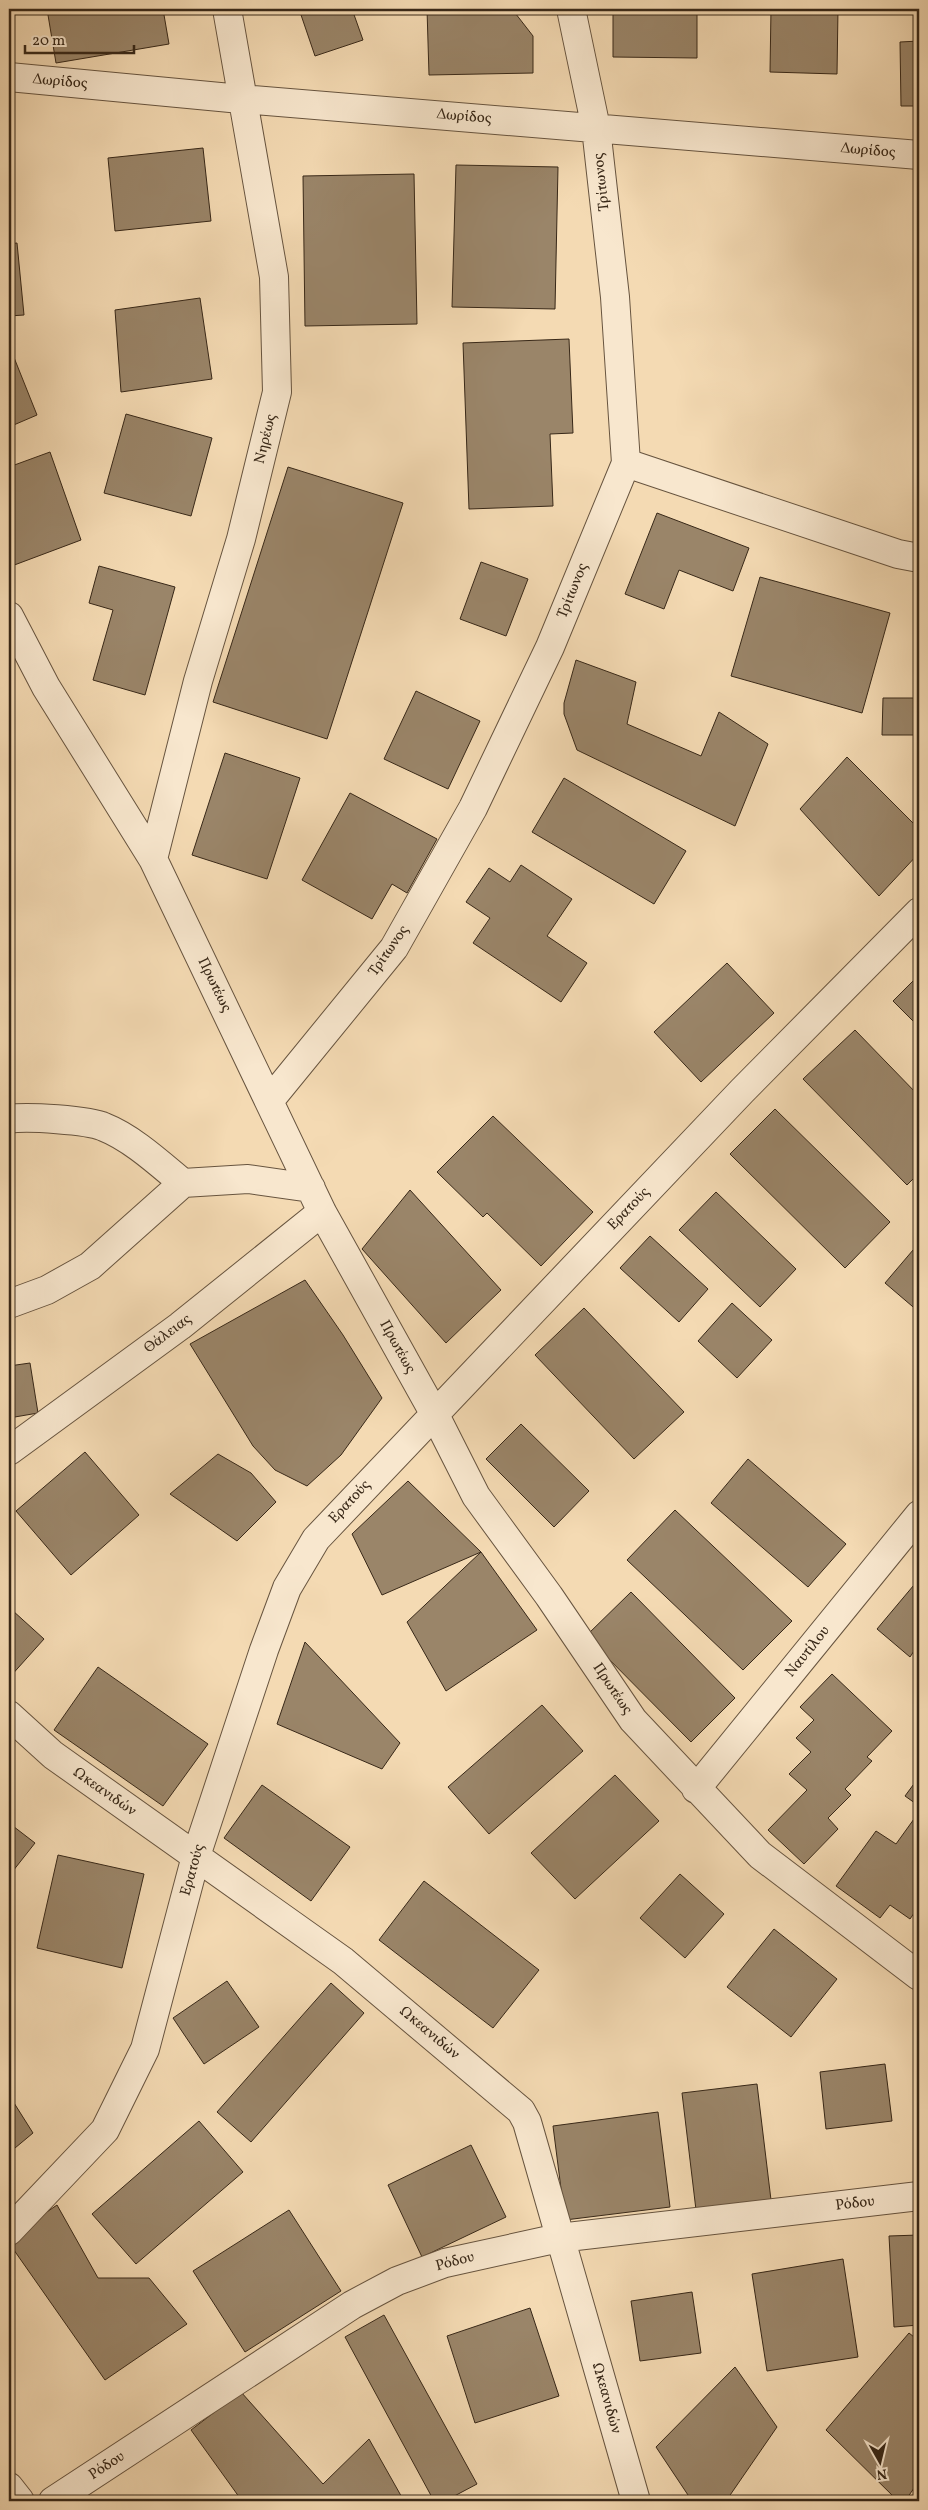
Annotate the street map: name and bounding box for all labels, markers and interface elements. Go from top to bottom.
scale bar [25,22,134,54]
text: 20 m [32,31,65,52]
street label: Δωρίδος [32,69,89,95]
street label: Δωρίδος [436,104,493,130]
street label: Δωρίδος [840,138,897,164]
street label: Τρίτωνος [588,152,615,212]
street label: Νηρέως [250,411,282,466]
street label: Τρίτωνος [552,560,594,622]
street label: Τρίτωνος [364,921,414,981]
street label: Πρωτέως [192,954,236,1016]
street label: Ερατούς [603,1182,655,1235]
street label: Θάλειας [140,1309,196,1359]
street label: Πρωτέως [374,1316,420,1378]
street label: Ερατούς [324,1475,376,1529]
street label: Ναυτίλου [781,1622,835,1682]
street label: Πρωτέως [587,1659,637,1719]
street label: Ωκεανιδών [68,1762,140,1822]
street label: Ερατούς [176,1841,210,1898]
street label: Ωκεανιδών [394,2001,464,2065]
street label: Ρόδου [834,2191,876,2217]
street label: Ρόδου [433,2247,477,2277]
street label: Ωκεανιδών [586,2360,626,2436]
north arrow [856,2438,906,2488]
street label: Ρόδου [85,2446,129,2486]
text: N [875,2463,888,2484]

